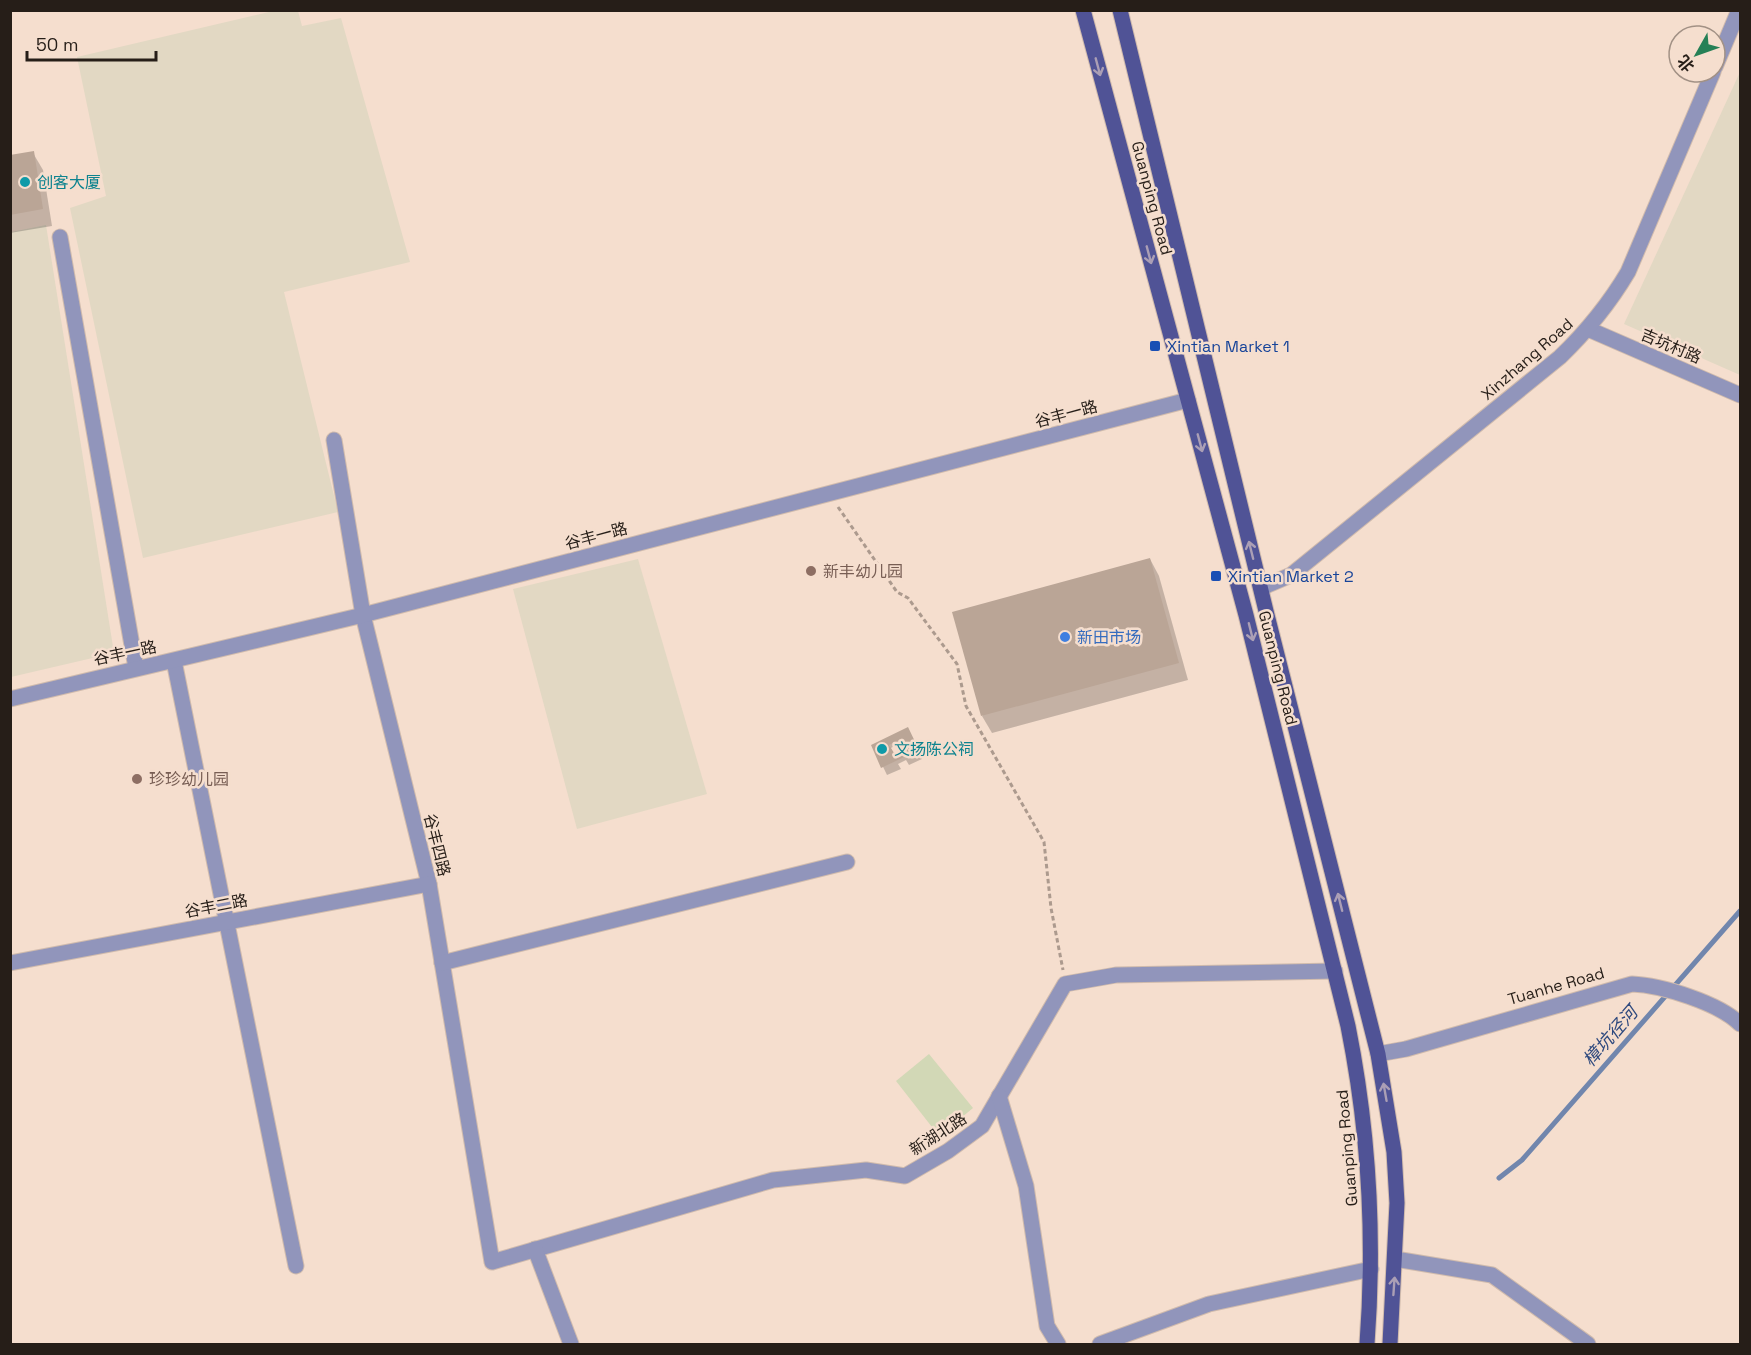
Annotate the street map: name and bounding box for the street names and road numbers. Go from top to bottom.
street label: Guanping Road [1127,139,1177,257]
street label: Xinzhang Road [1477,313,1577,405]
street label: 吉坑村路 [1637,324,1705,368]
street label: 谷丰一路 [1032,396,1100,432]
street label: 谷丰一路 [562,518,630,554]
street label: Guanping Road [1254,609,1302,727]
street label: 谷丰一路 [92,636,158,670]
street label: 谷丰四路 [419,811,455,879]
street label: 谷丰二路 [183,890,249,922]
street label: Tuanhe Road [1505,962,1607,1010]
street label: Guanping Road [1331,1089,1363,1207]
street label: 新湖北路 [905,1108,971,1160]

